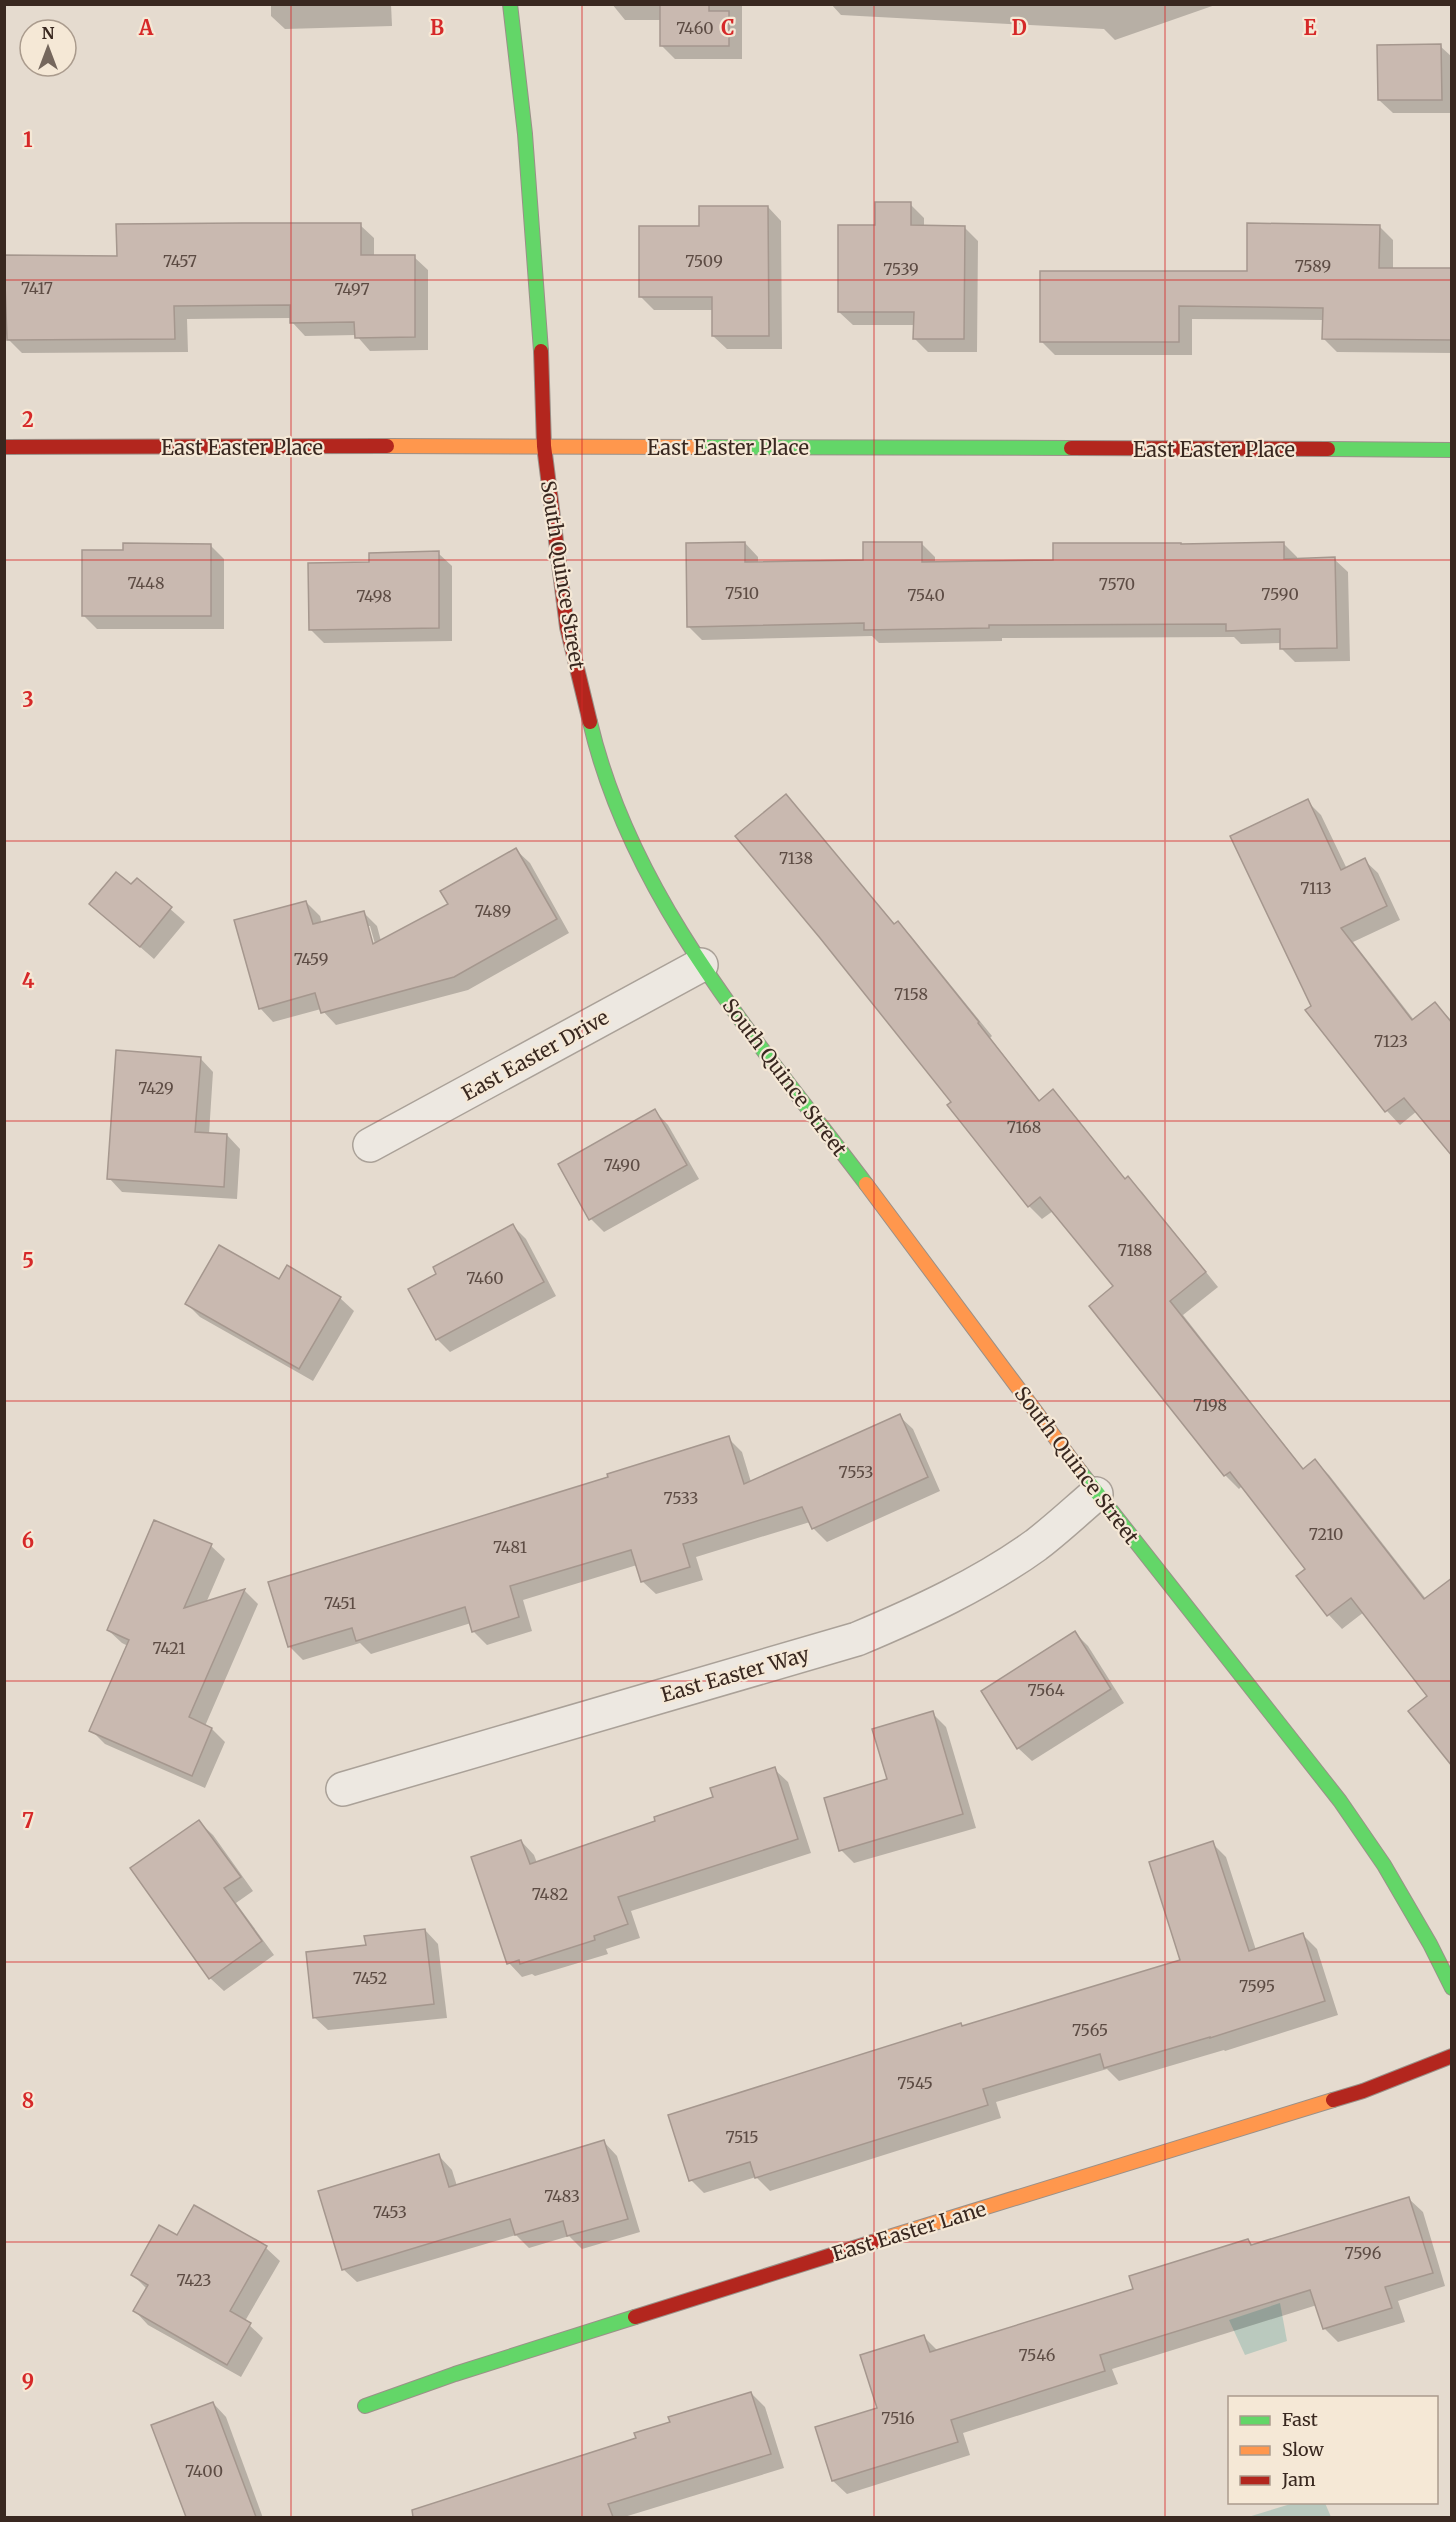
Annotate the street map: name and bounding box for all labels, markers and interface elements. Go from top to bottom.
text: A [138,15,154,40]
text: B [430,15,444,40]
text: C [721,15,735,40]
text: D [1011,15,1027,40]
text: E [1303,15,1317,40]
north arrow [18,18,78,78]
house number: 7460 [676,18,714,38]
text: N [42,23,55,43]
text: 1 [23,127,33,152]
house number: 7457 [163,251,197,271]
house number: 7509 [685,251,723,271]
house number: 7589 [1295,256,1331,276]
house number: 7539 [883,259,919,279]
house number: 7417 [21,278,53,298]
house number: 7497 [334,279,370,299]
text: 2 [22,407,34,432]
street label: East Easter Place [161,435,323,460]
street label: East Easter Place [647,435,809,460]
street label: East Easter Place [1133,437,1295,462]
street label: South Quince Street [536,479,590,671]
house number: 7448 [128,573,164,593]
house number: 7570 [1099,574,1135,594]
house number: 7510 [725,583,759,603]
house number: 7590 [1261,584,1299,604]
house number: 7540 [907,585,945,605]
house number: 7498 [356,586,392,606]
text: 3 [22,687,34,712]
house number: 7138 [779,848,813,868]
house number: 7113 [1300,878,1332,898]
house number: 7489 [475,901,511,921]
house number: 7459 [294,949,328,969]
text: 4 [22,968,35,993]
house number: 7158 [894,984,928,1004]
street label: South Quince Street [718,993,853,1161]
street label: East Easter Drive [457,1004,613,1106]
house number: 7123 [1374,1031,1408,1051]
house number: 7429 [138,1078,174,1098]
house number: 7168 [1007,1117,1041,1137]
house number: 7490 [604,1155,640,1175]
house number: 7188 [1118,1240,1152,1260]
text: 5 [22,1248,34,1273]
house number: 7460 [466,1268,504,1288]
street label: South Quince Street [1010,1381,1145,1549]
house number: 7198 [1193,1395,1227,1415]
house number: 7553 [839,1462,873,1482]
house number: 7533 [664,1488,698,1508]
house number: 7210 [1309,1524,1343,1544]
text: 6 [22,1528,34,1553]
house number: 7481 [493,1537,527,1557]
house number: 7451 [324,1593,356,1613]
house number: 7421 [153,1638,186,1658]
street label: East Easter Way [658,1641,812,1707]
house number: 7564 [1027,1680,1065,1700]
text: 7 [22,1808,34,1833]
house number: 7482 [532,1884,568,1904]
house number: 7452 [353,1968,387,1988]
house number: 7595 [1239,1976,1275,1996]
house number: 7565 [1072,2020,1108,2040]
house number: 7545 [897,2073,933,2093]
text: 8 [22,2088,34,2113]
house number: 7515 [725,2127,759,2147]
house number: 7483 [544,2186,580,2206]
street label: East Easter Lane [829,2196,989,2266]
house number: 7453 [373,2202,407,2222]
house number: 7596 [1345,2243,1382,2263]
house number: 7423 [177,2270,211,2290]
house number: 7546 [1018,2345,1056,2365]
text: 9 [22,2369,34,2394]
legend [1228,2396,1438,2504]
house number: 7516 [881,2408,915,2428]
text: Fast [1282,2408,1318,2431]
text: Slow [1282,2438,1325,2461]
house number: 7400 [185,2461,223,2481]
text: Jam [1281,2468,1316,2491]

